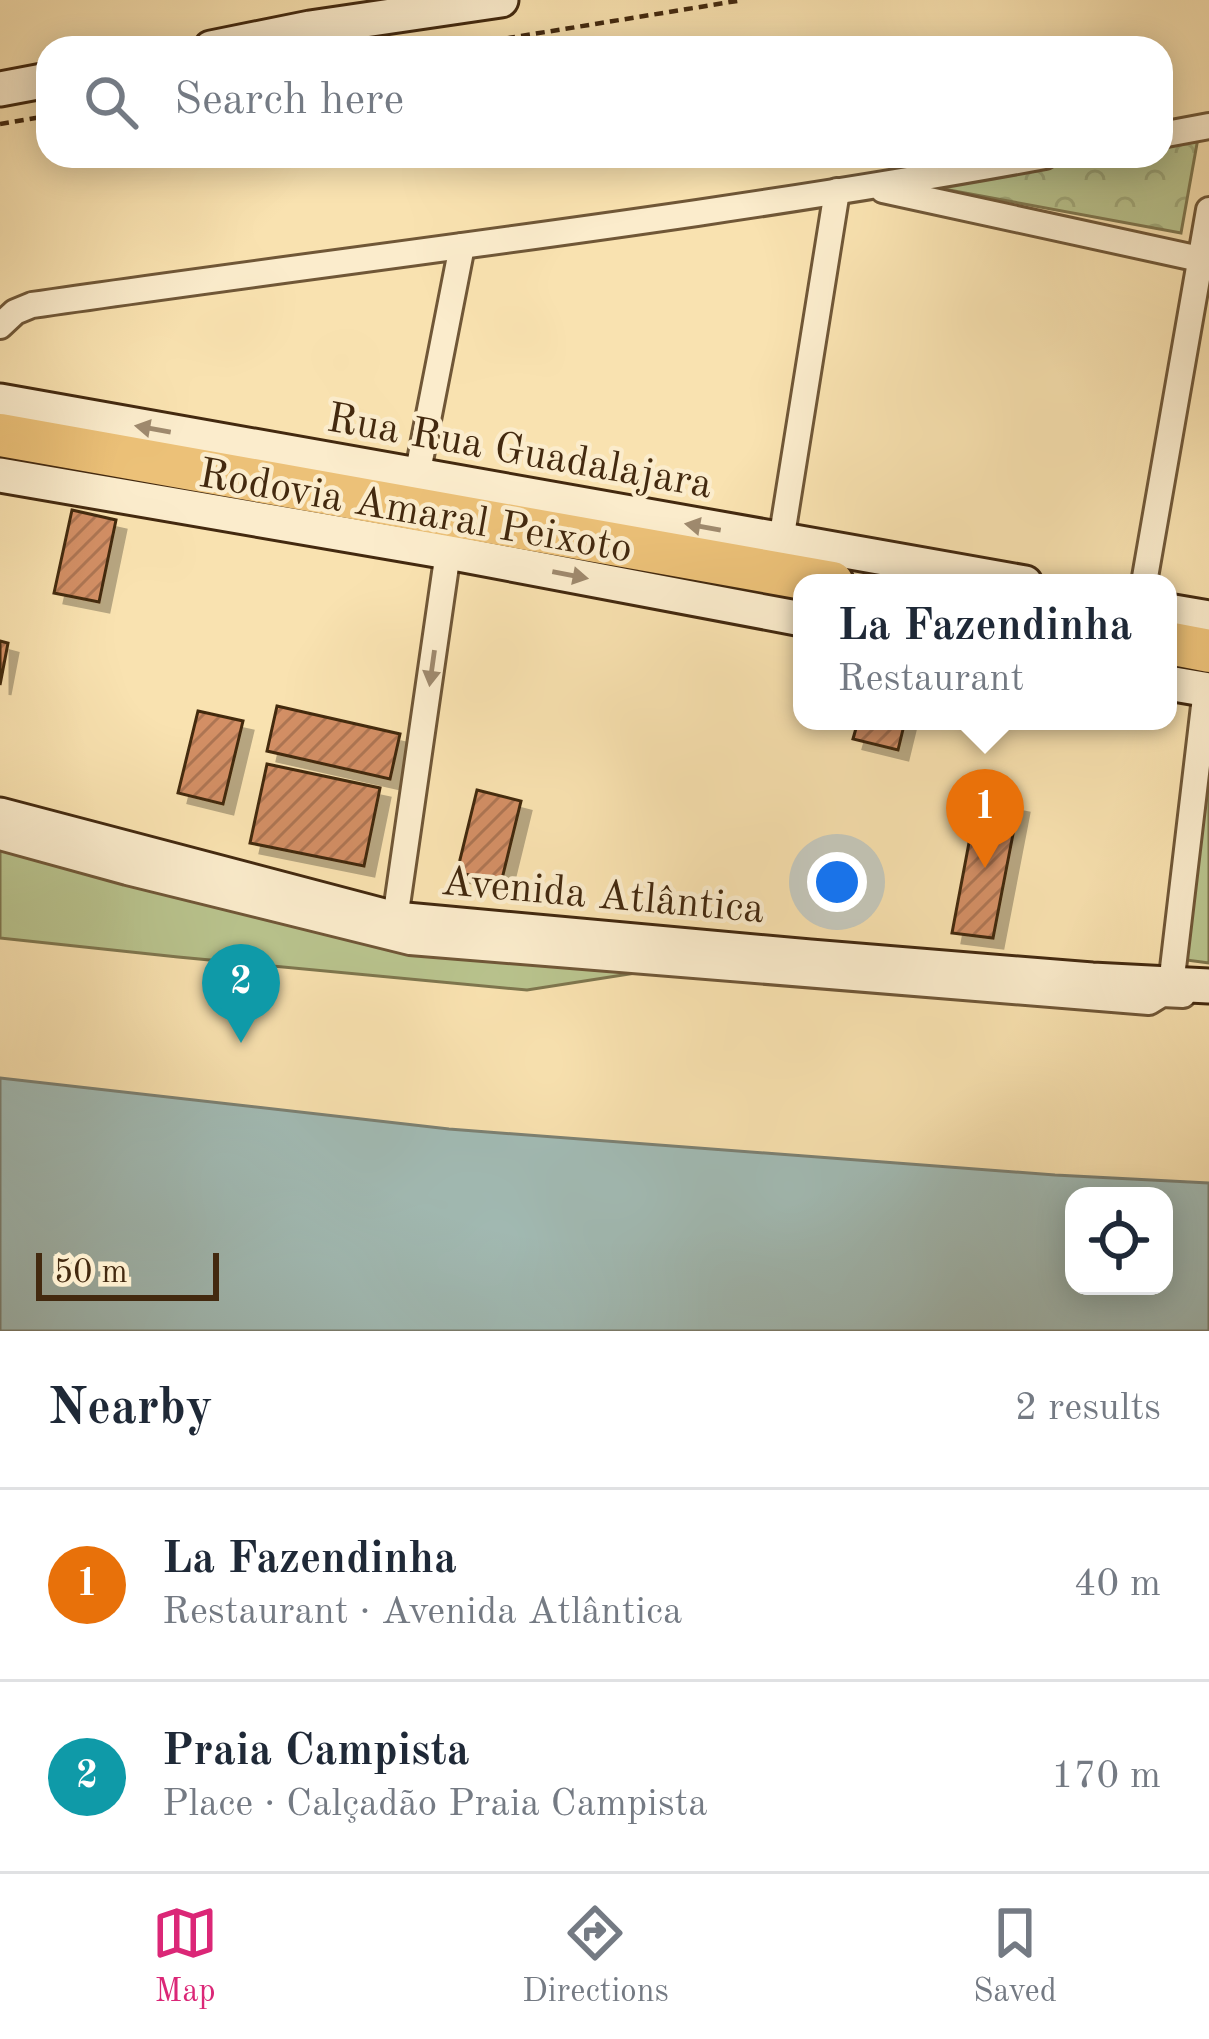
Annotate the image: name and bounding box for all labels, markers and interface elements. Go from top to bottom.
search box [36,36,1173,168]
icon: search [78,69,144,135]
text: Search here [174,79,404,124]
street label: Rua Rua Guadalajara [323,398,715,508]
one-way arrow [134,420,171,439]
street label: Rodovia Amaral Peixoto [195,454,635,572]
one-way arrow [683,517,721,535]
one-way arrow [552,566,590,585]
popup [793,574,1177,730]
text: La Fazendinha [838,605,1132,650]
one-way arrow [422,649,441,687]
text: Restaurant [838,660,1024,699]
pin: 1 [946,769,1024,868]
your location [807,852,867,912]
street label: Avenida Atlântica [439,862,766,932]
pin: 2 [202,944,280,1043]
map controls [1065,1187,1173,1295]
button: locate [1065,1187,1173,1295]
scale bar [36,1247,219,1300]
text: 50 m [54,1257,128,1290]
text: Nearby [48,1384,213,1435]
text: 2 results [1015,1389,1161,1428]
text: La Fazendinha [162,1538,457,1583]
text: 1 [76,1565,98,1604]
text: 40 m [1074,1565,1161,1604]
text: Restaurant · Avenida Atlântica [162,1593,682,1632]
text: Praia Campista [162,1730,470,1775]
text: 2 [76,1757,98,1796]
text: 170 m [1051,1757,1161,1796]
text: Place · Calçadão Praia Campista [162,1785,708,1824]
tab: Map [152,1900,218,2013]
tab: Directions [522,1900,669,2013]
tab: Saved [973,1900,1057,2013]

